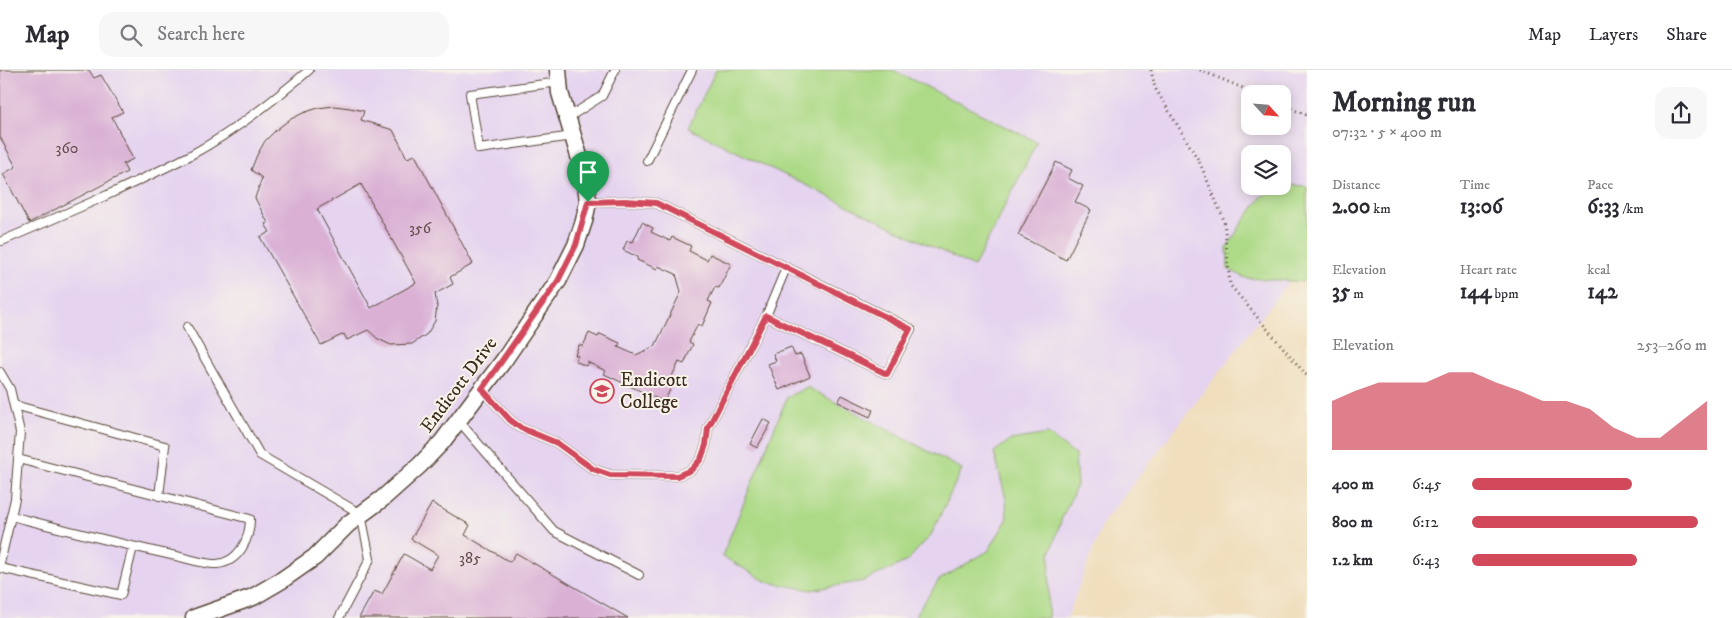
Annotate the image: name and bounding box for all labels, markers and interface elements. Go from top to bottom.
search box [99,12,449,57]
text: Map [25,20,69,50]
icon: search [117,21,145,49]
text: Search here [157,23,245,46]
text: Map [1528,24,1561,46]
text: Layers [1589,24,1638,46]
text: Share [1666,24,1707,46]
north arrow [1241,85,1291,135]
map controls [1241,85,1291,195]
text: Morning run [1332,85,1476,120]
button: share [1655,87,1707,139]
text: 07:32 · 5 × 400 m [1332,122,1442,142]
house number: 360 [56,138,78,158]
button: layers [1241,145,1291,195]
pin [567,151,609,202]
icon: arrive [574,158,602,186]
text: Distance [1332,176,1380,194]
text: Time [1460,176,1490,194]
text: Pace [1587,176,1613,194]
text: 2.00 [1332,194,1370,220]
text: 13:06 [1460,194,1503,220]
text: 6:33 [1587,194,1619,220]
text: km [1370,200,1391,218]
text: /km [1619,200,1644,218]
house number: 356 [409,218,432,238]
text: Elevation [1332,261,1386,279]
text: Heart rate [1460,261,1517,279]
text: kcal [1587,261,1610,279]
text: 35 [1332,279,1350,305]
text: 144 [1460,279,1492,305]
text: 142 [1587,279,1617,305]
text: m [1350,285,1364,303]
text: bpm [1492,285,1519,303]
street label: Endicott Drive [416,333,502,437]
text: Elevation [1332,335,1394,355]
text: 253–260 m [1637,335,1707,355]
place label: Endicott College [620,369,687,414]
school or university icon: Endicott College [589,378,615,404]
text: 400 m [1332,474,1374,494]
text: 6:45 [1412,474,1442,494]
text: 800 m [1332,512,1373,532]
text: 6:12 [1412,512,1438,532]
house number: 385 [459,548,481,568]
text: 1.2 km [1332,550,1373,570]
text: 6:43 [1412,550,1440,570]

